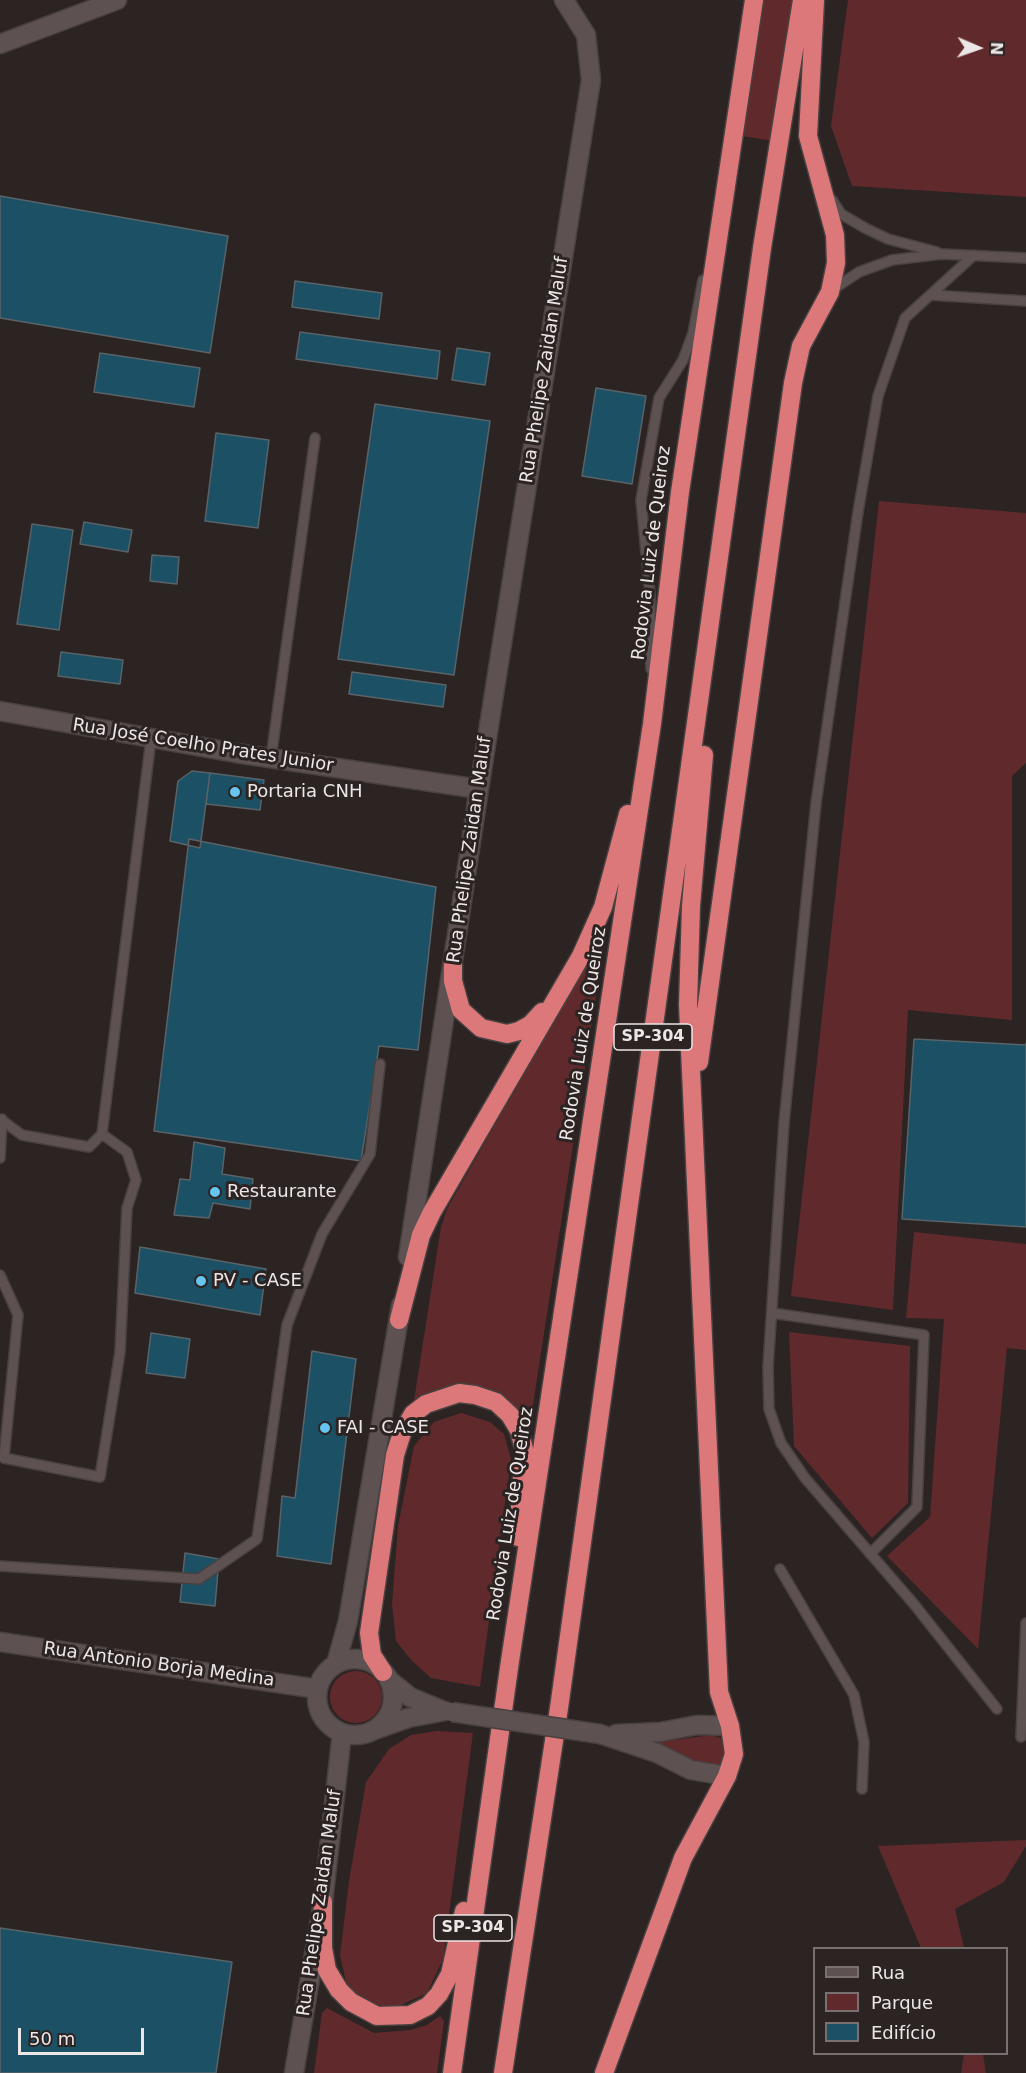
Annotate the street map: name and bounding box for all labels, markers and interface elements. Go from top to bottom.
north arrow [948,18,1008,78]
text: N [987,42,1006,56]
street label: Rua Phelipe Zaidan Maluf [516,255,574,485]
street label: Rodovia Luiz de Queiroz [628,444,676,662]
street label: Rua José Coelho Prates Junior [71,715,335,777]
street label: Rua Phelipe Zaidan Maluf [443,735,497,965]
place label: Portaria CNH [247,781,362,803]
marker: Portaria CNH [228,785,242,799]
street label: Rodovia Luiz de Queiroz [556,926,612,1142]
road number: SP-304 [614,1024,692,1050]
place label: Restaurante [227,1181,337,1203]
marker: Restaurante [208,1185,222,1199]
place label: PV - CASE [213,1270,302,1292]
marker: PV - CASE [194,1274,208,1288]
street label: Rodovia Luiz de Queiroz [483,1406,539,1622]
place label: FAI - CASE [337,1417,429,1439]
marker: FAI - CASE [318,1421,332,1435]
street label: Rua Antonio Borja Medina [42,1638,276,1692]
street label: Rua Phelipe Zaidan Maluf [293,1788,347,2018]
road number: SP-304 [434,1915,512,1941]
legend [813,1947,1008,2055]
text: Rua [871,1962,905,1983]
text: Parque [871,1992,933,2013]
scale bar [21,2016,147,2054]
text: Edifício [871,2022,936,2043]
text: 50 m [29,2028,75,2049]

